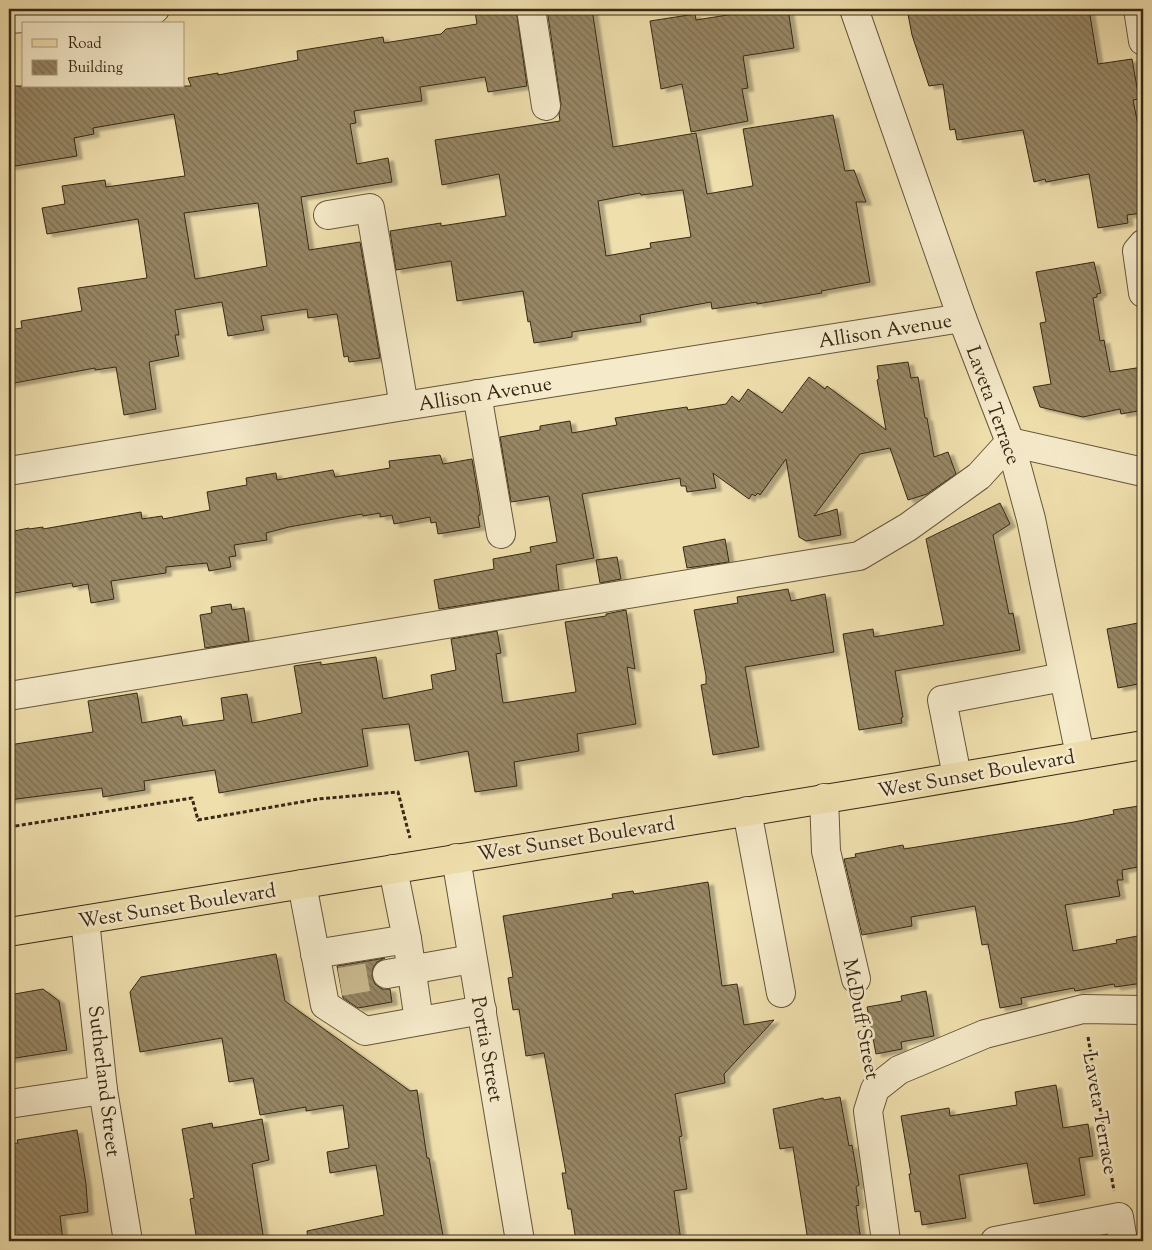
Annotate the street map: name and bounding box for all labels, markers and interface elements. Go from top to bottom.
legend [22,22,185,88]
text: Road [68,34,102,55]
text: Building [68,58,123,79]
street label: Allison Avenue [817,308,954,357]
street label: Laveta Terrace [957,342,1027,469]
street label: Allison Avenue [417,371,554,420]
street label: West Sunset Boulevard [876,744,1077,807]
street label: West Sunset Boulevard [476,811,677,870]
street label: West Sunset Boulevard [77,878,278,937]
street label: McDuff Street [834,957,885,1083]
street label: Portia Street [462,994,509,1105]
street label: Sutherland Street [79,1004,126,1159]
street label: Laveta Terrace [1073,1050,1124,1177]

